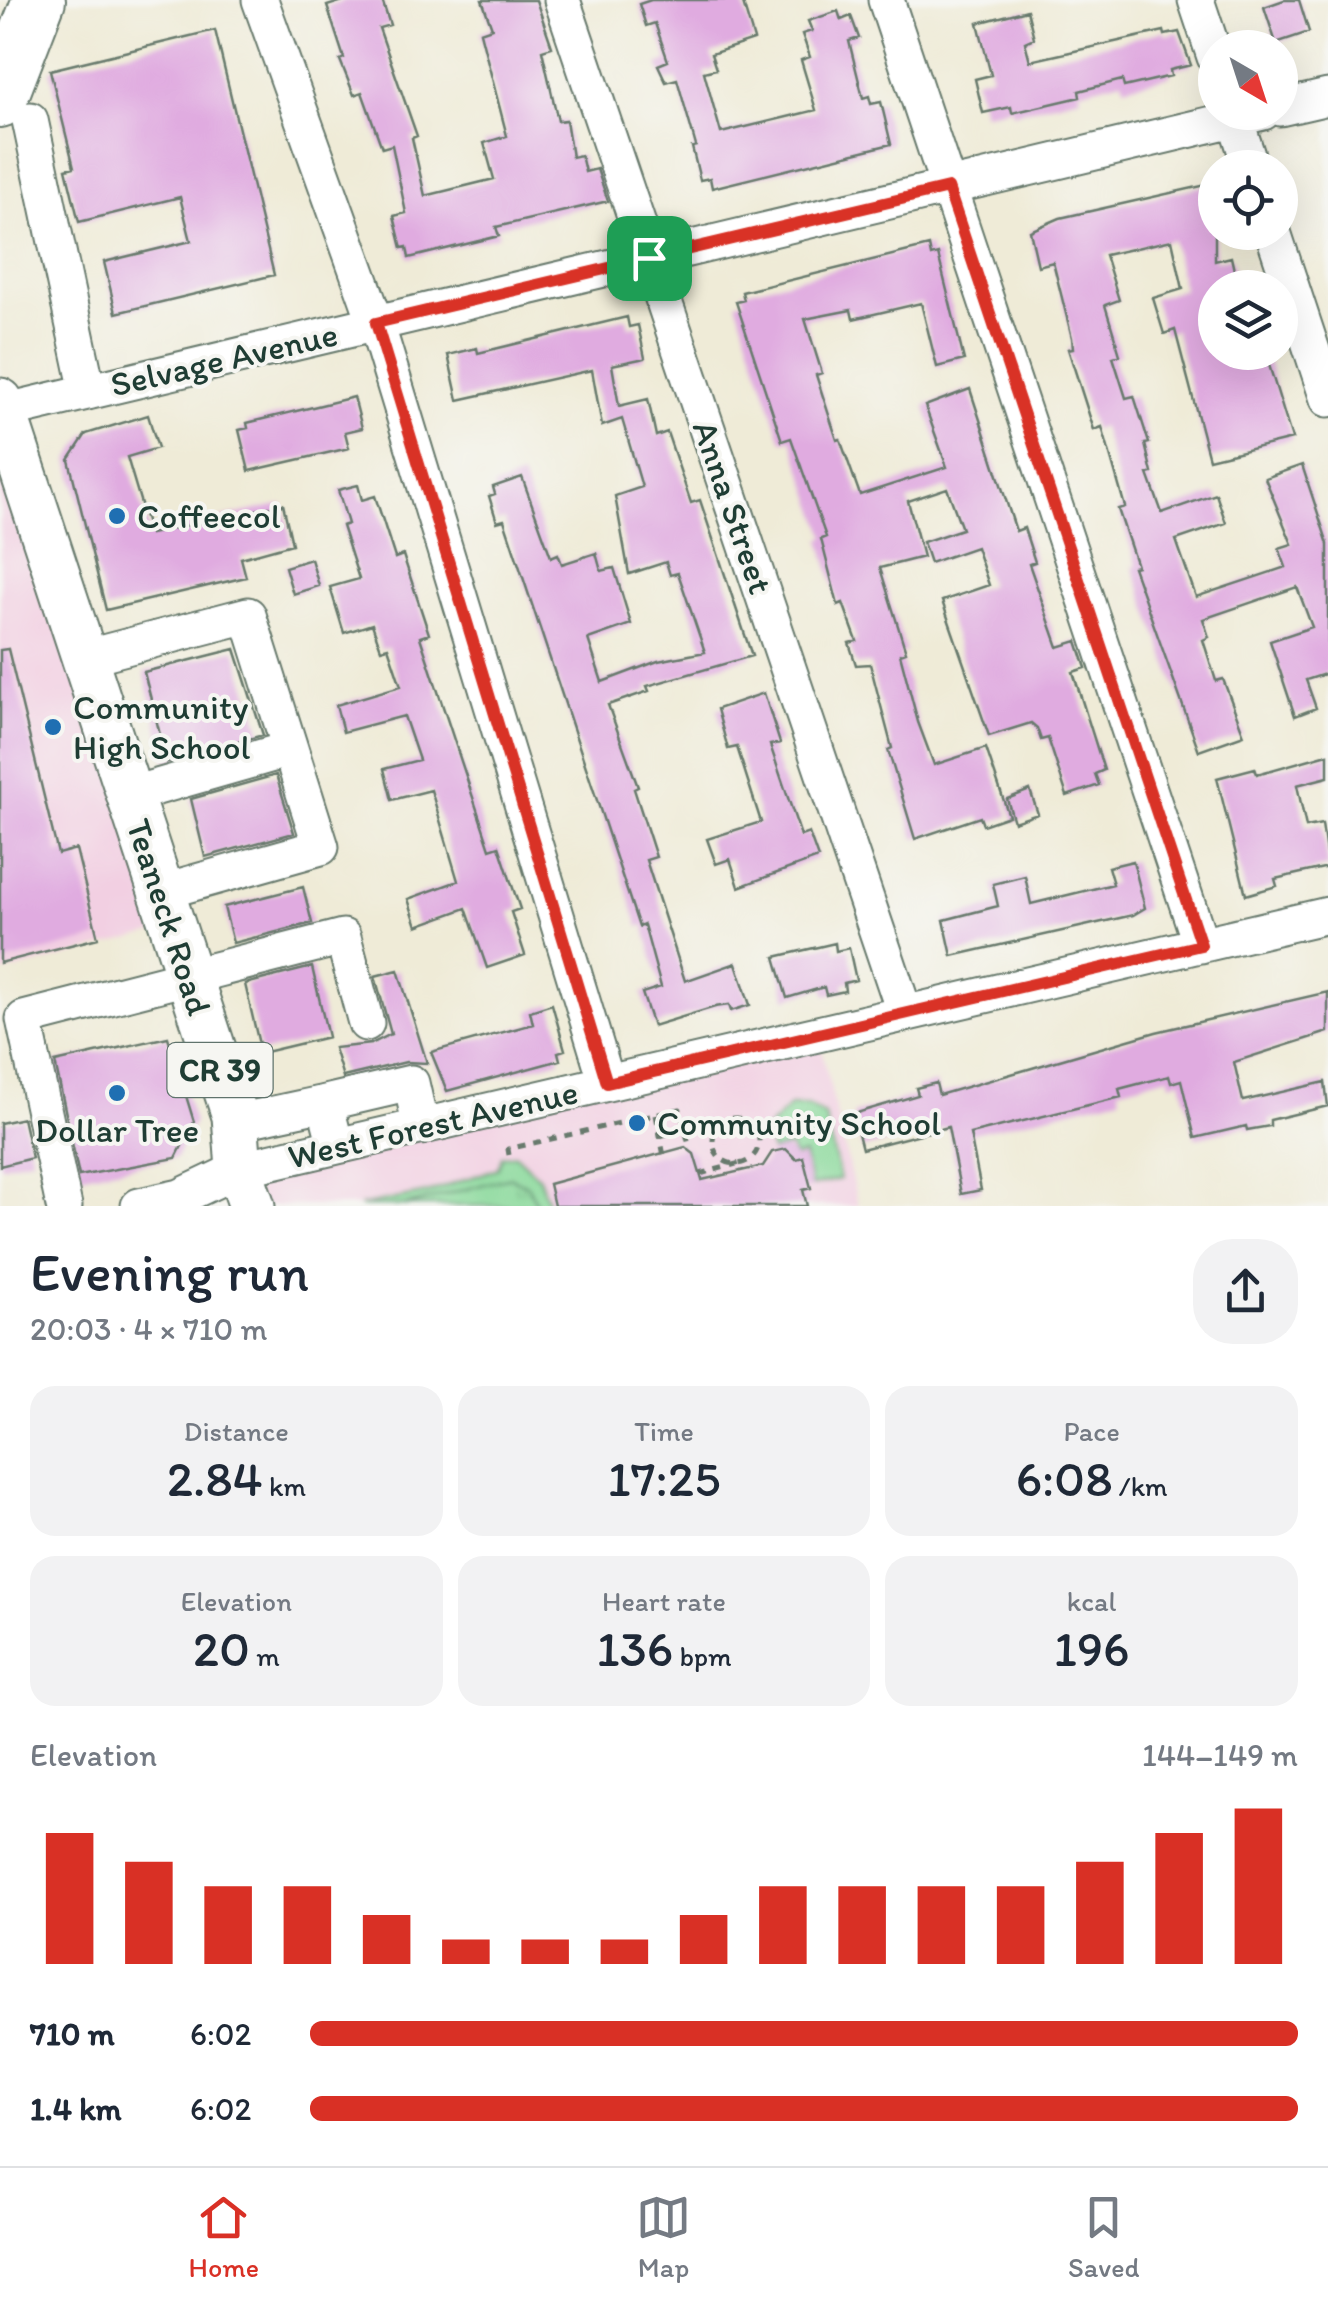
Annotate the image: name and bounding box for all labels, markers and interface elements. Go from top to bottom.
north arrow [1198,30,1298,130]
map controls [1198,30,1298,370]
button: locate [1198,150,1298,250]
pin [607,216,692,301]
icon: arrive [622,231,677,286]
button: layers [1198,270,1298,370]
street label: Selvage Avenue [106,312,342,406]
street label: Anna Street [684,415,782,599]
place label: Coffeecol [137,495,281,537]
marker: Coffeecol [106,505,128,527]
place label: Community High School [73,686,251,768]
marker: Community High School [42,716,64,738]
street label: Teaneck Road [118,813,220,1021]
road number: CR 39 [168,1043,272,1097]
street label: West Forest Avenue [284,1070,582,1178]
marker: Dollar Tree [106,1082,128,1104]
place label: Community School [657,1102,941,1144]
place label: Dollar Tree [35,1109,199,1151]
marker: Community School [626,1112,648,1134]
text: Evening run [30,1239,309,1305]
button: share [1193,1239,1298,1344]
text: 20:03 · 4 × 710 m [30,1310,267,1348]
text: Distance [184,1414,289,1448]
text: Time [634,1414,694,1448]
text: Pace [1064,1414,1120,1448]
text: 2.84 [167,1448,263,1509]
text: 17:25 [608,1448,720,1509]
text: 6:08 [1016,1448,1113,1509]
text: km [263,1469,306,1503]
text: /km [1113,1469,1168,1503]
text: Elevation [181,1584,292,1618]
text: Heart rate [602,1584,726,1618]
text: kcal [1067,1584,1117,1618]
text: 20 [193,1618,250,1679]
text: 136 [596,1618,673,1679]
text: 196 [1054,1618,1130,1679]
text: m [250,1639,280,1673]
text: bpm [673,1639,732,1673]
text: Elevation [30,1736,157,1774]
text: 144–149 m [1142,1736,1298,1774]
text: 710 m [30,2015,115,2053]
text: 6:02 [190,2015,251,2053]
text: 1.4 km [30,2090,121,2128]
text: 6:02 [190,2090,251,2128]
tab: Home [189,2190,259,2284]
tab: Map [636,2190,691,2284]
tab: Saved [1068,2190,1140,2284]

